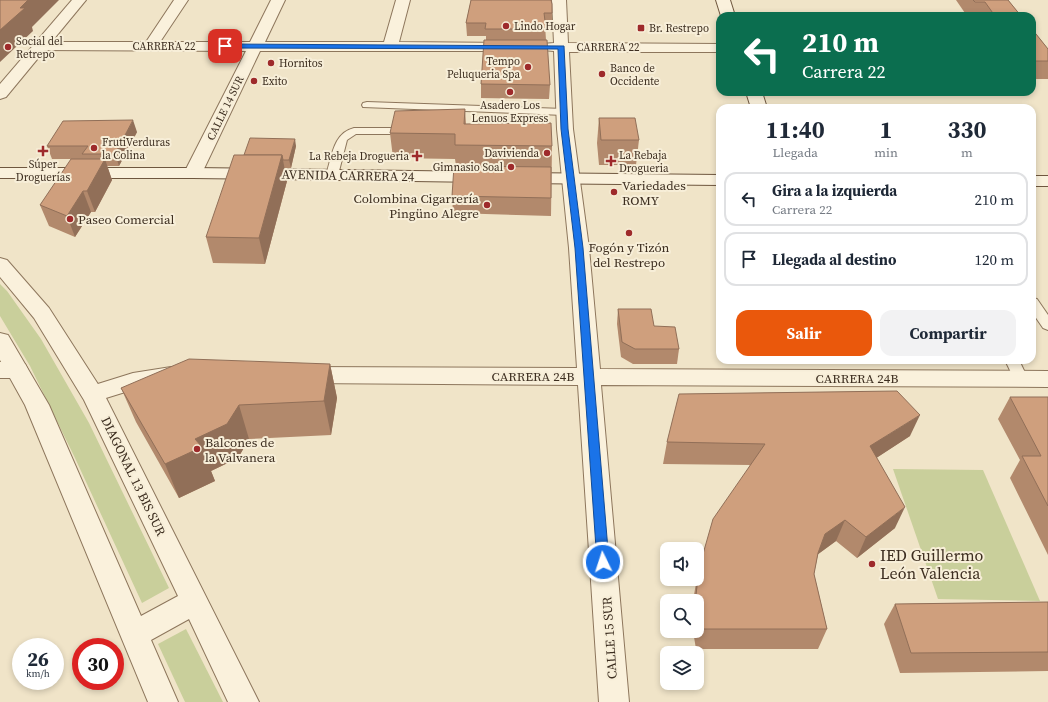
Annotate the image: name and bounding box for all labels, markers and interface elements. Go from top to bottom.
place label: Lindo Hogar [514,19,576,34]
marker: Lindo Hogar [501,21,511,31]
place label: Br. Restrepo [649,21,709,36]
marker: Br. Restrepo [636,23,646,33]
text: 210 m [802,23,879,61]
icon: left [736,28,788,80]
pin [208,29,242,63]
place label: Social del Retrepo [16,34,63,62]
icon: arrive [214,35,236,57]
street label: CARRERA 22 [132,39,196,54]
street label: CARRERA 22 [576,40,640,55]
marker: Social del Retrepo [3,42,13,52]
place label: Tempo Peluqueria Spa [447,54,520,82]
place label: Hornitos [279,56,323,71]
marker: Hornitos [266,58,276,68]
text: Carrera 22 [802,59,885,84]
place label: Banco de Occidente [610,61,660,89]
marker: Tempo Peluqueria Spa [523,62,533,72]
marker: Banco de Occidente [597,69,607,79]
street label: CALLE 14 SUR [203,74,247,143]
place label: Exito [262,74,287,89]
marker: Exito [249,76,259,86]
marker: Asadero Los Lenuos Express [505,87,515,97]
place label: Asadero Los Lenuos Express [472,98,549,126]
text: 11:40 [766,113,825,146]
text: 1 [880,113,893,146]
text: 330 [947,113,986,146]
place label: FrutiVerduras la Colina [102,135,170,163]
marker: FrutiVerduras la Colina [89,143,99,153]
text: Llegada [773,144,818,161]
text: min [874,144,898,161]
text: m [961,144,973,161]
marker: Súper Droguerías [38,146,48,156]
place label: Davivienda [484,146,539,161]
marker: Davivienda [542,148,552,158]
place label: La Rebaja Drogueria [619,148,669,176]
place label: La Rebeja Drogueria [309,149,409,164]
marker: La Rebeja Drogueria [412,151,422,161]
marker: La Rebaja Drogueria [606,156,616,166]
place label: Súper Droguerías [16,157,70,185]
place label: Gimnasio Soal [433,160,503,175]
marker: Gimnasio Soal [506,162,516,172]
street label: AVENIDA CARRERA 24 [281,166,415,185]
place label: Variedades ROMY [622,177,686,209]
text: Gira a la izquierda [772,180,897,201]
marker: Variedades ROMY [609,187,619,197]
icon: left [738,188,760,210]
text: 210 m [974,189,1014,210]
place label: Colombina Cigarrería Pingüno Alegre [354,190,479,222]
marker: Colombina Cigarrería Pingüno Alegre [482,200,492,210]
text: Carrera 22 [772,201,832,218]
place label: Paseo Comercial [78,211,175,228]
marker: Paseo Comercial [65,214,75,224]
marker: Fogón y Tizón del Restrepo [624,228,634,238]
place label: Fogón y Tizón del Restrepo [589,239,670,271]
icon: arrive [738,248,760,270]
text: Llegada al destino [772,249,897,270]
text: 120 m [974,249,1014,270]
button: Salir [736,310,872,356]
button: Compartir [880,310,1016,356]
street label: CARRERA 24B [492,368,574,385]
street label: CARRERA 24B [816,370,898,387]
street label: DIAGONAL 13 BIS SUR [97,414,170,539]
place label: Balcones de la Valvanera [205,434,276,466]
marker: Balcones de la Valvanera [192,444,202,454]
position arrow [582,541,624,583]
map controls [660,542,704,690]
button: sound [660,542,704,586]
place label: IED Guillermo León Valencia [880,544,984,584]
marker: IED Guillermo León Valencia [867,559,877,569]
button: search [660,594,704,638]
street label: CALLE 15 SUR [598,596,621,680]
speed limit sign: 30 [72,638,124,690]
text: 26 [27,645,49,673]
button: layers [660,646,704,690]
text: km/h [26,667,50,680]

